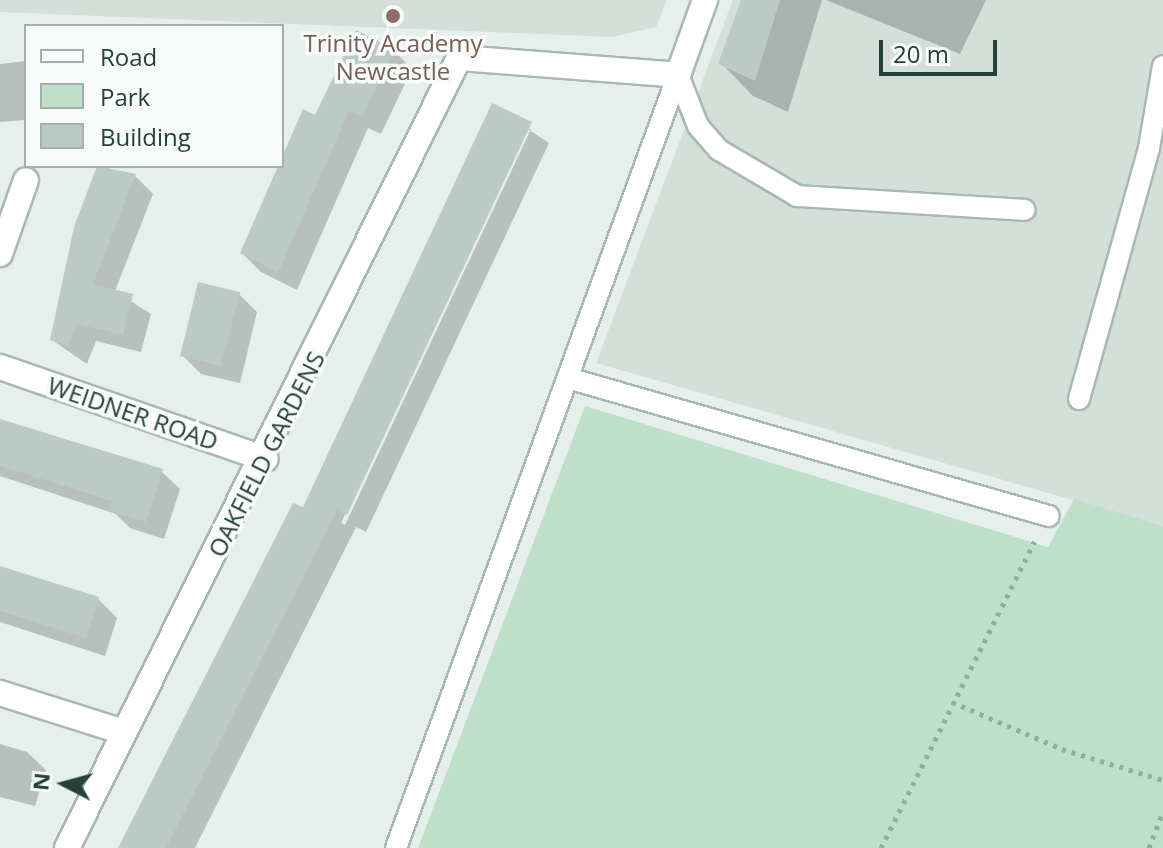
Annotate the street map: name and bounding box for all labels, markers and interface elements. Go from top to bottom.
marker: Trinity Academy Newcastle [384,7,402,25]
legend [24,24,284,168]
scale bar [883,24,1001,74]
place label: Trinity Academy Newcastle [303,29,483,85]
text: 20 m [893,37,949,70]
text: Road [100,40,157,73]
text: Park [100,80,150,113]
text: Building [100,120,191,153]
street label: OAKFIELD GARDENS [202,347,330,561]
street label: WEIDNER ROAD [44,370,222,456]
north arrow [24,744,104,824]
text: N [24,771,56,792]

